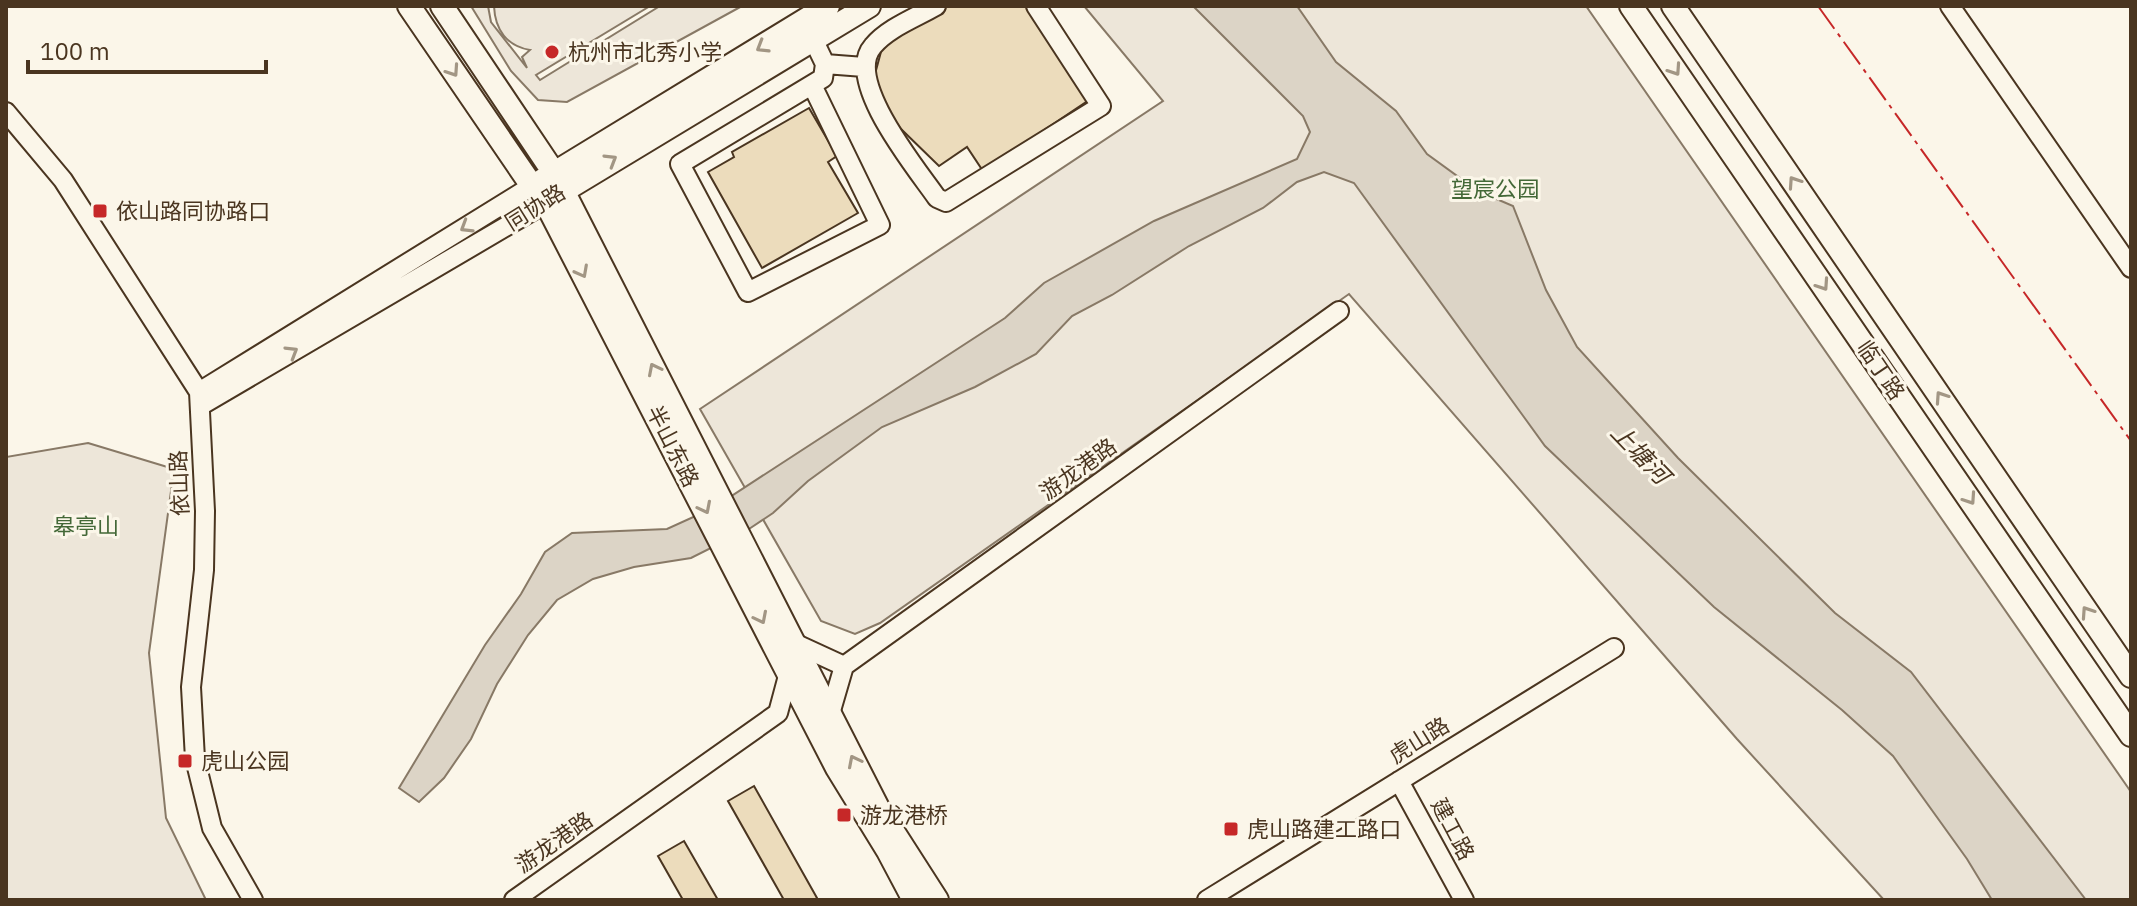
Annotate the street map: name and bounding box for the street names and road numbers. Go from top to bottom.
street label: 同协路 [499,177,570,236]
street label: 临丁路 [1851,334,1912,405]
street label: 半山东路 [641,400,706,492]
street label: 游龙港路 [1034,431,1122,506]
street label: 依山路 [163,450,194,517]
street label: 虎山路 [1383,710,1454,769]
street label: 建工路 [1425,793,1482,865]
street label: 游龙港路 [509,804,598,879]

